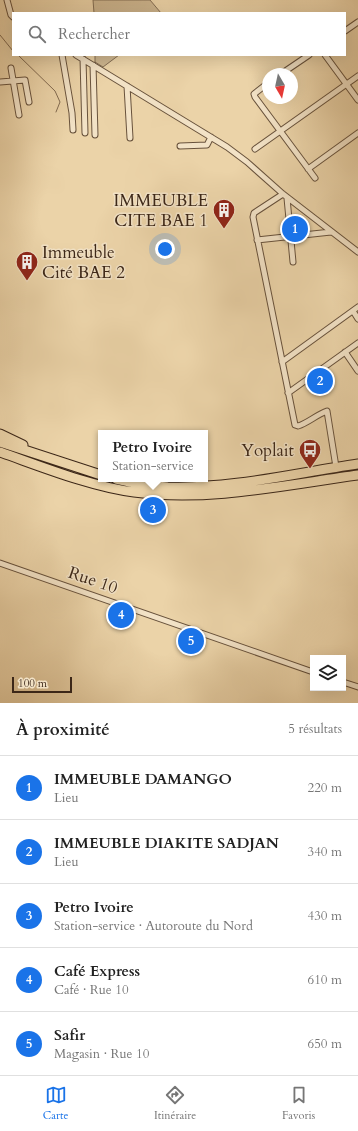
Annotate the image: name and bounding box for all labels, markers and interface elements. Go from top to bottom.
search box [12,12,346,56]
icon: search [26,23,48,45]
text: Rechercher [58,24,130,44]
north arrow [262,68,298,104]
place label: IMMEUBLE CITE BAE 1 [113,189,208,232]
building icon: IMMEUBLE CITE BAE 1 [211,197,237,230]
pin: 1 [282,214,308,244]
your location [155,239,175,259]
place label: Immeuble Cité BAE 2 [42,241,125,284]
building icon: Immeuble Cité BAE 2 [14,249,40,282]
pin: 2 [307,366,333,396]
popup [98,430,208,482]
text: Petro Ivoire [112,437,192,457]
bus stop icon: Yoplait [297,437,323,470]
place label: Yoplait [241,439,295,462]
text: Station-service [112,457,194,475]
pin: 3 [140,495,166,525]
street label: Rue 10 [65,561,121,599]
pin: 4 [108,600,134,630]
pin: 5 [178,626,204,656]
map controls [310,655,346,691]
button: layers [310,655,346,691]
scale bar [12,675,72,694]
text: 100 m [18,676,47,691]
text: À proximité [16,718,110,741]
text: 5 résultats [288,720,342,738]
text: IMMEUBLE DAMANGO [54,769,232,789]
text: 1 [26,779,32,797]
text: 220 m [308,779,342,797]
text: Lieu [54,789,79,807]
text: IMMEUBLE DIAKITE SADJAN [54,833,279,853]
text: 2 [26,843,32,861]
text: 340 m [308,843,342,861]
text: Lieu [54,853,79,871]
text: Petro Ivoire [54,897,134,917]
text: 3 [26,907,32,925]
text: 430 m [308,907,342,925]
text: Station-service · Autoroute du Nord [54,917,253,935]
text: Café Express [54,961,140,981]
text: 4 [26,971,32,989]
text: 610 m [308,971,342,989]
text: Café · Rue 10 [54,981,129,999]
text: Safir [54,1025,85,1045]
text: 5 [26,1035,32,1053]
text: 650 m [308,1035,342,1053]
text: Magasin · Rue 10 [54,1045,149,1063]
tab: Carte [43,1084,68,1123]
tab: Itinéraire [154,1084,196,1123]
tab: Favoris [282,1084,315,1123]

